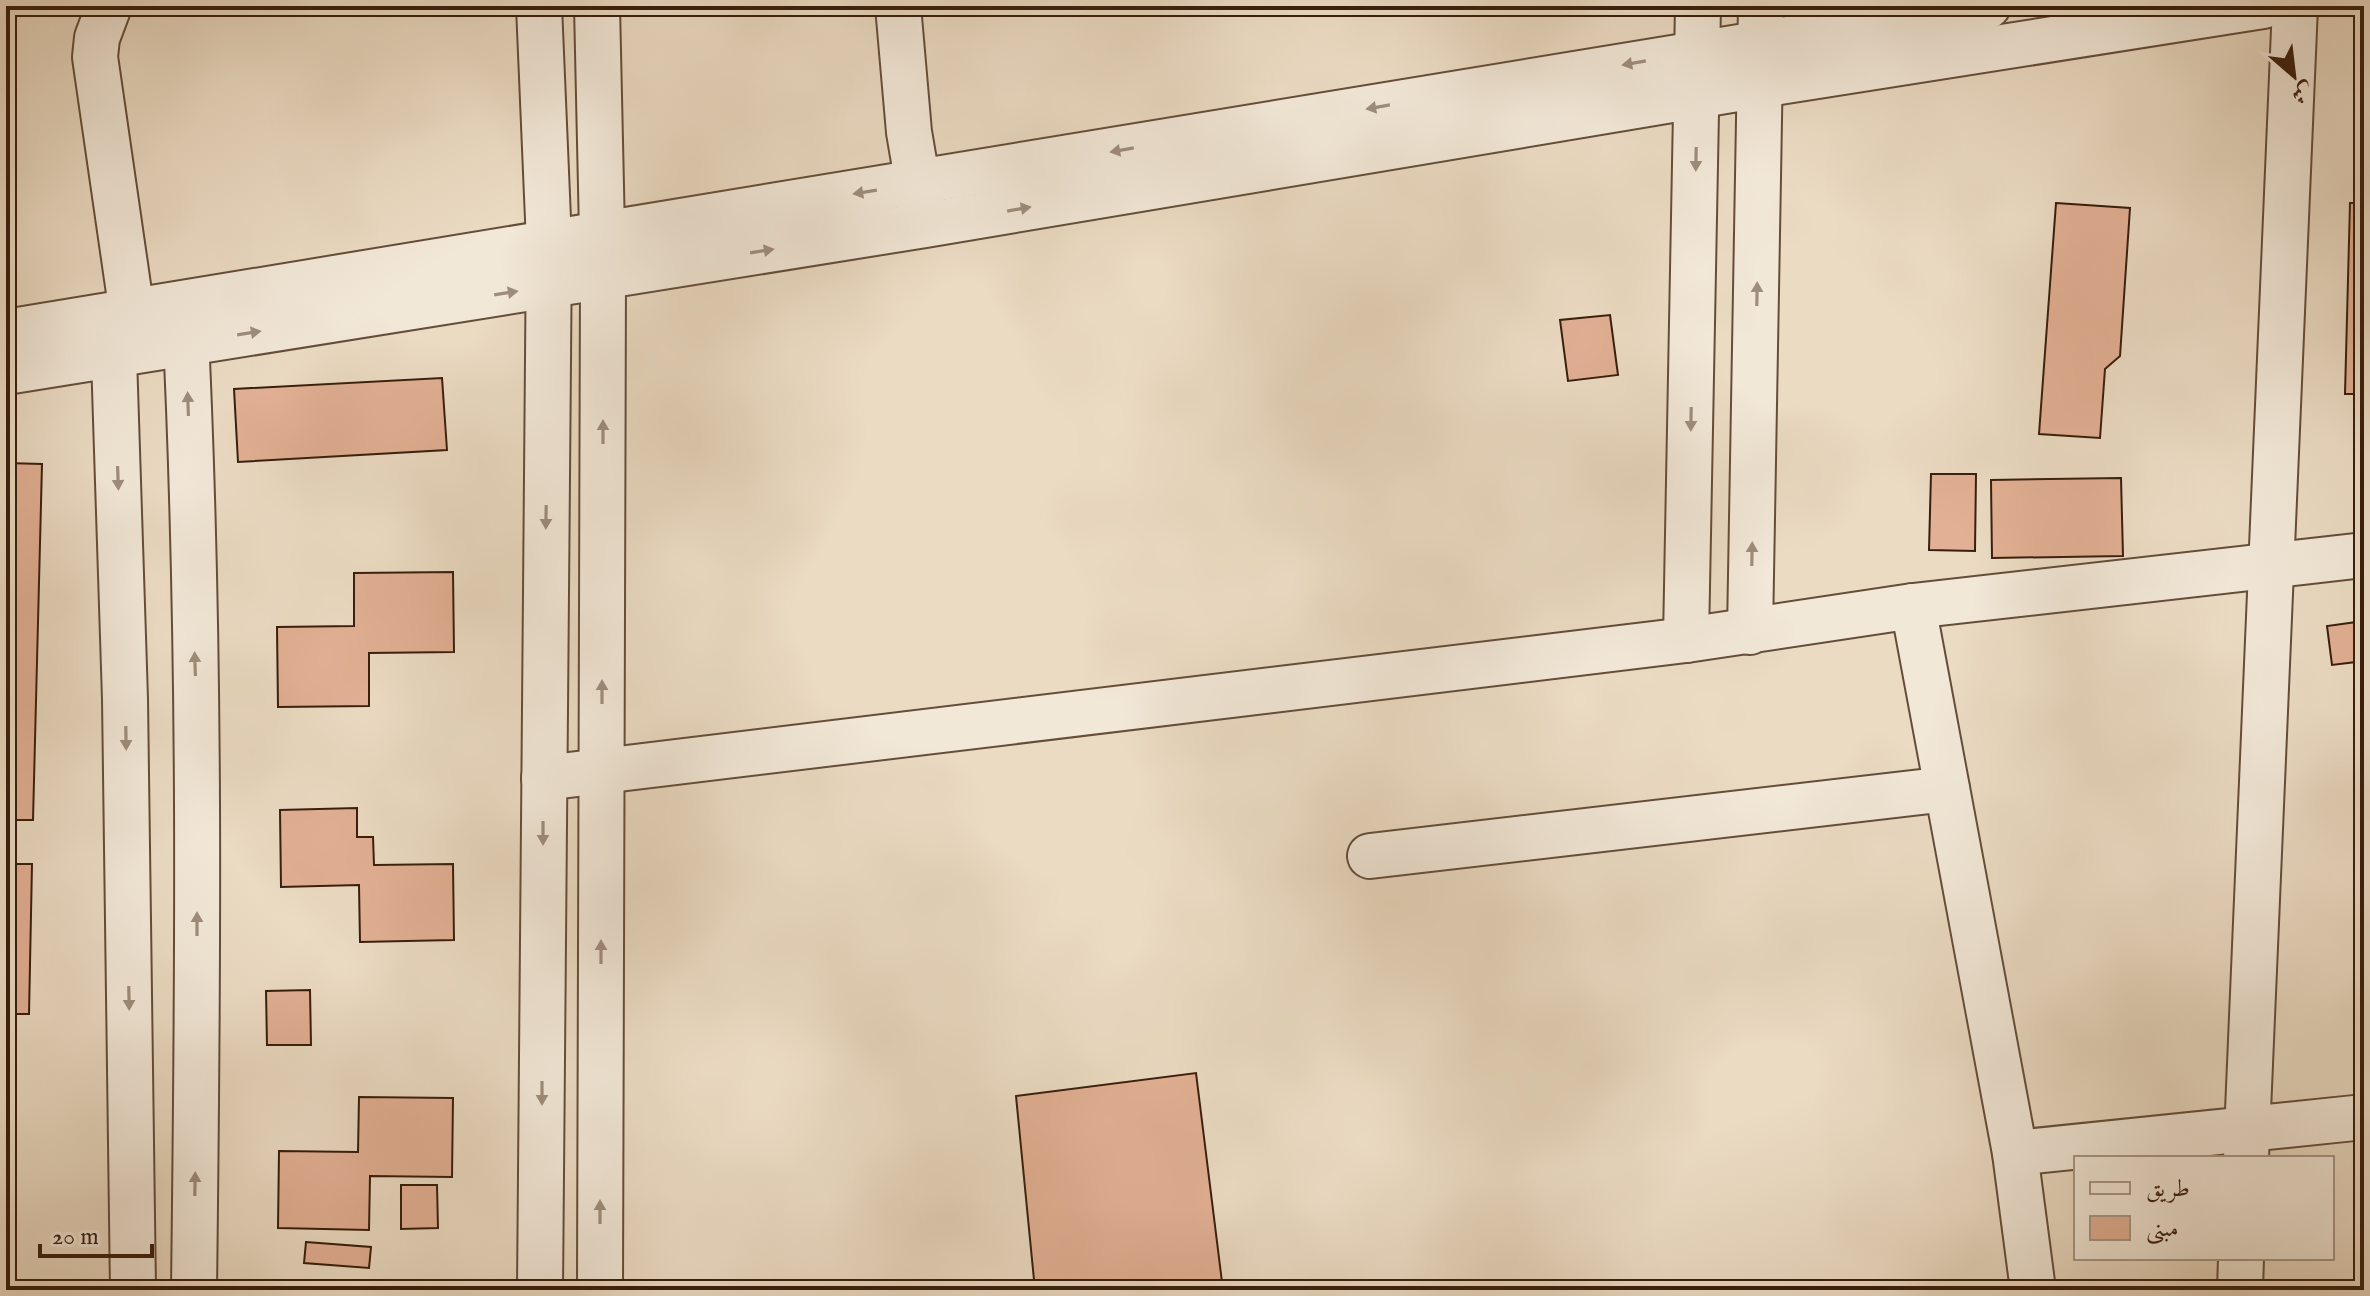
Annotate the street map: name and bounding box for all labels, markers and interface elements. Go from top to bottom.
north arrow [2254,36,2334,116]
one-way arrow [1622,58,1647,70]
text: ش [2286,74,2319,109]
one-way arrow [1365,101,1390,113]
one-way arrow [1109,144,1134,156]
one-way arrow [1690,147,1703,172]
one-way arrow [852,186,877,199]
one-way arrow [1007,203,1032,215]
one-way arrow [750,244,775,257]
one-way arrow [1750,281,1763,306]
one-way arrow [494,286,519,298]
one-way arrow [237,326,262,339]
one-way arrow [181,391,194,416]
one-way arrow [1685,407,1697,432]
one-way arrow [597,419,609,444]
one-way arrow [112,466,124,491]
one-way arrow [540,505,552,530]
one-way arrow [1746,541,1758,566]
one-way arrow [189,651,202,676]
one-way arrow [596,679,608,704]
one-way arrow [120,726,132,751]
one-way arrow [537,821,550,846]
one-way arrow [191,911,203,936]
one-way arrow [595,939,607,964]
one-way arrow [122,986,135,1011]
one-way arrow [536,1081,548,1106]
legend [2074,1156,2334,1260]
one-way arrow [189,1171,202,1196]
text: طريق [2146,1174,2190,1205]
one-way arrow [594,1199,606,1224]
scale bar [40,1208,152,1258]
text: مبنى [2146,1214,2179,1245]
text: 20 m [52,1222,99,1253]

